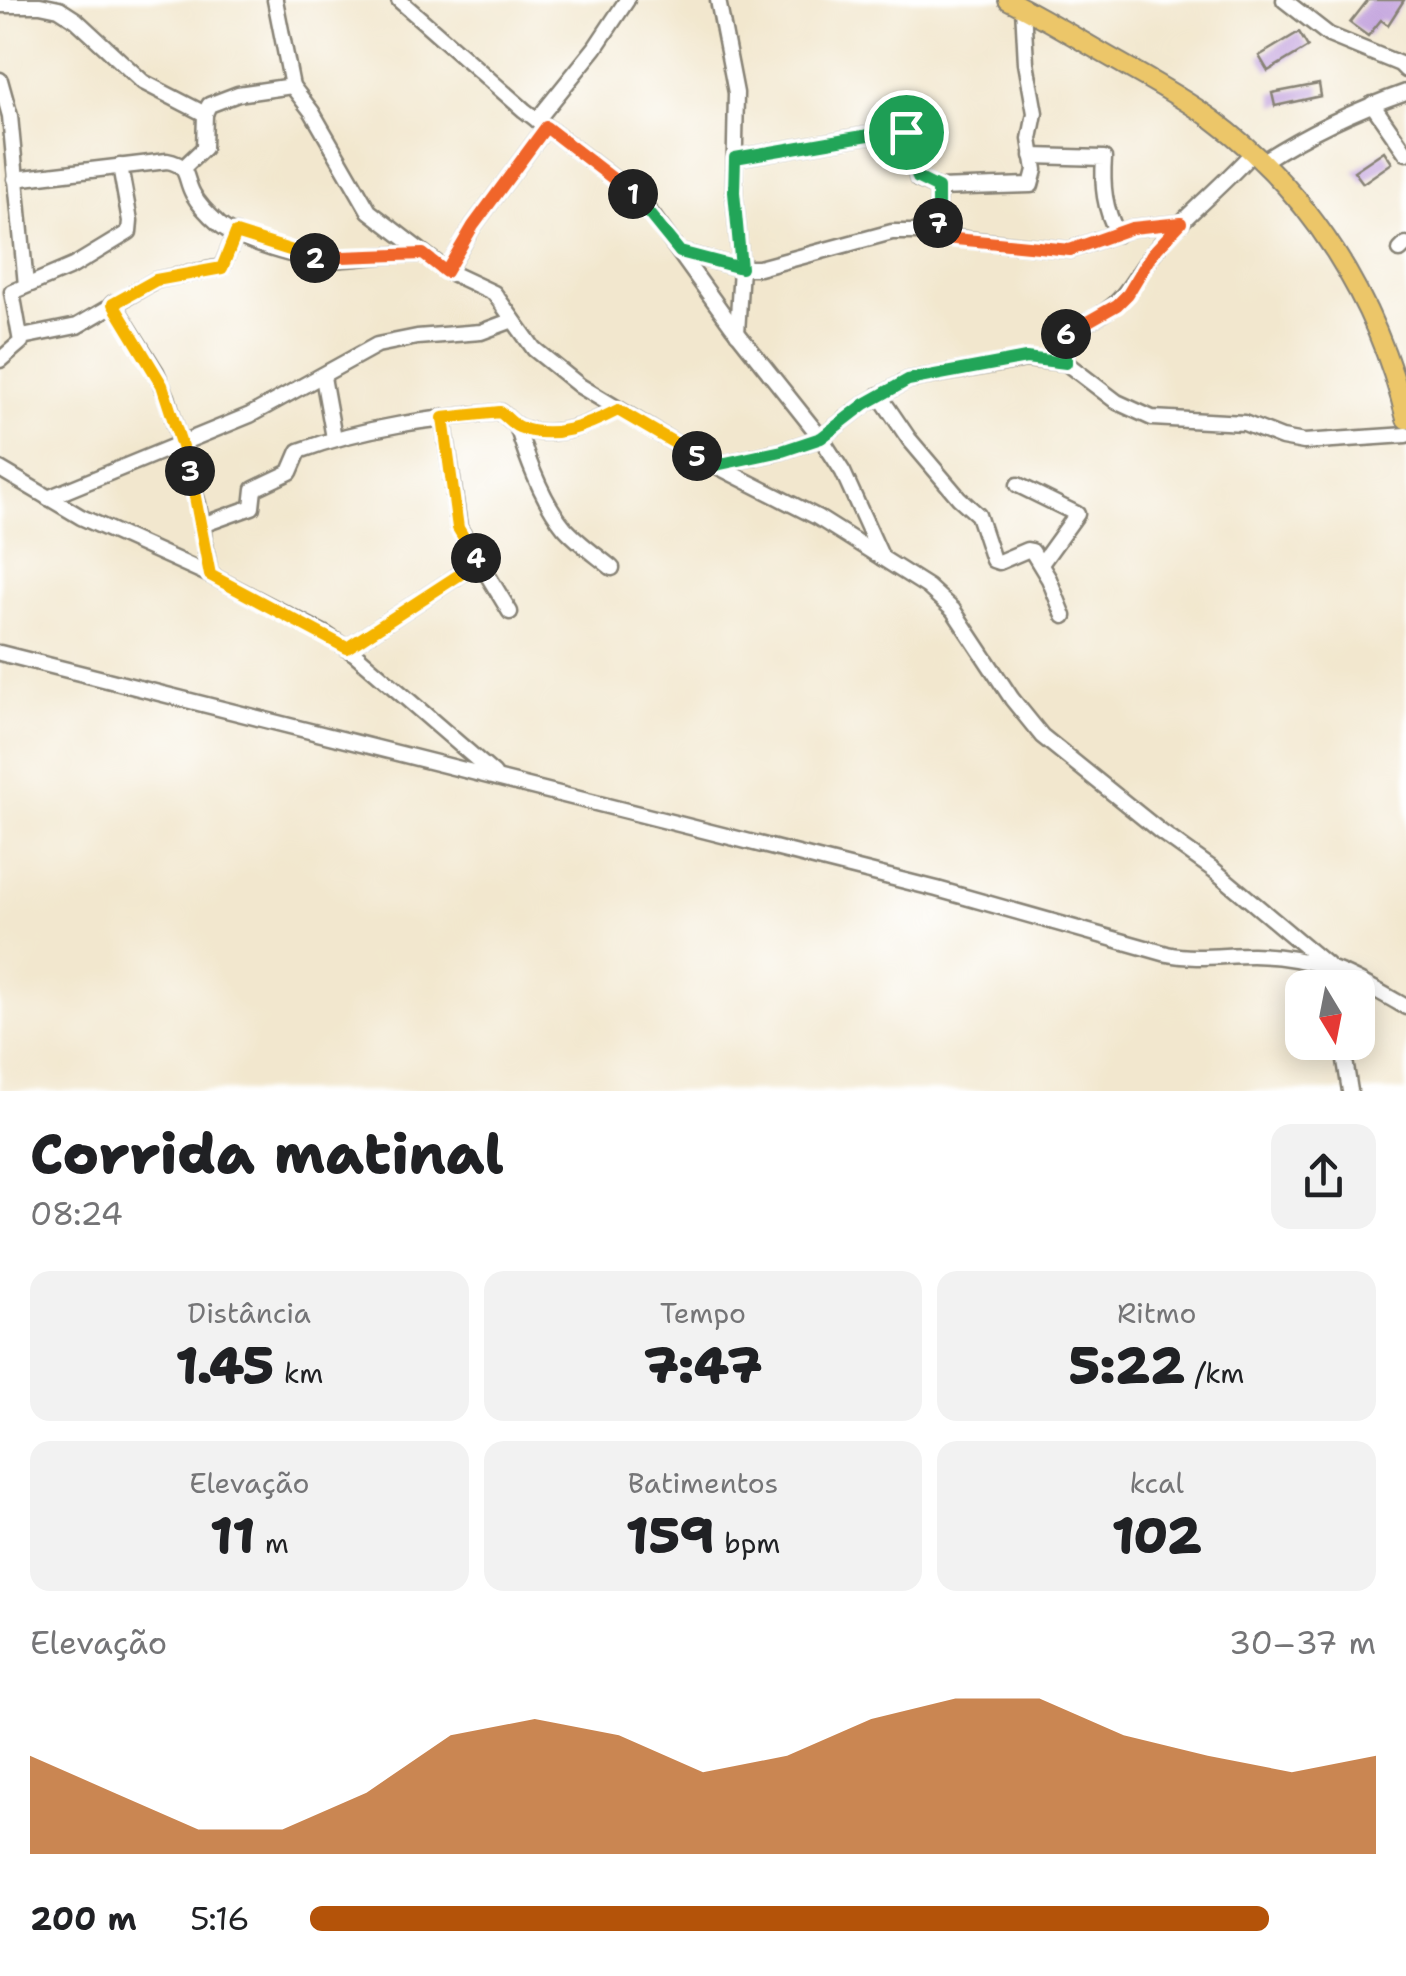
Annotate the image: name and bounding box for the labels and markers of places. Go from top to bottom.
pin [864,90,949,175]
pin: 1 [608,169,658,219]
pin: 7 [913,198,963,248]
pin: 2 [290,233,340,283]
pin: 6 [1041,309,1091,359]
pin: 5 [672,431,722,481]
pin: 3 [165,446,215,496]
pin: 4 [451,533,501,583]

